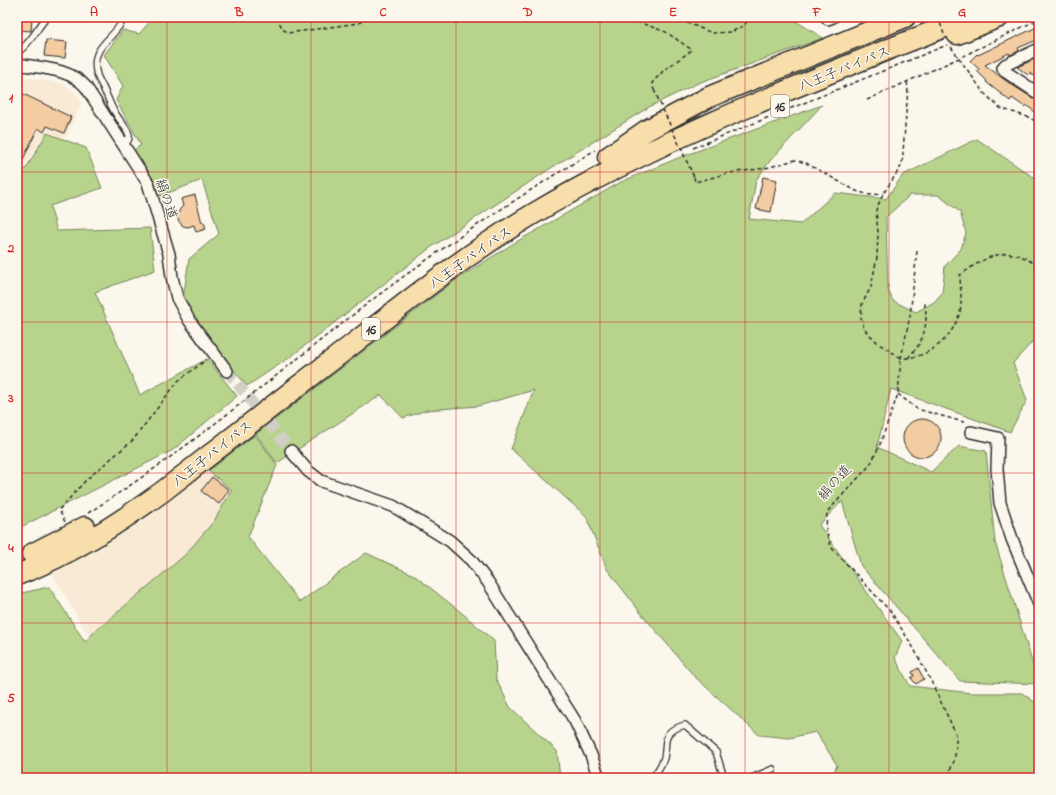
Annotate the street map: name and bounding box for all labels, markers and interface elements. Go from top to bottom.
text: A [90,3,98,22]
text: B [234,3,244,22]
text: C [379,3,387,22]
text: D [522,3,533,22]
text: E [669,3,677,22]
text: F [812,3,822,22]
text: G [958,3,966,22]
street label: 八王子バイパス [795,41,894,97]
text: 1 [9,89,14,108]
road number: 16 [771,95,789,117]
street label: 絹の道 [149,176,182,223]
street label: 八王子バイパス [425,222,517,295]
text: 2 [7,239,15,258]
road number: 16 [362,318,380,340]
text: 3 [7,389,14,408]
street label: 八王子バイパス [168,416,258,493]
street label: 絹の道 [813,460,857,506]
text: 4 [7,539,14,558]
text: 5 [7,689,15,708]

